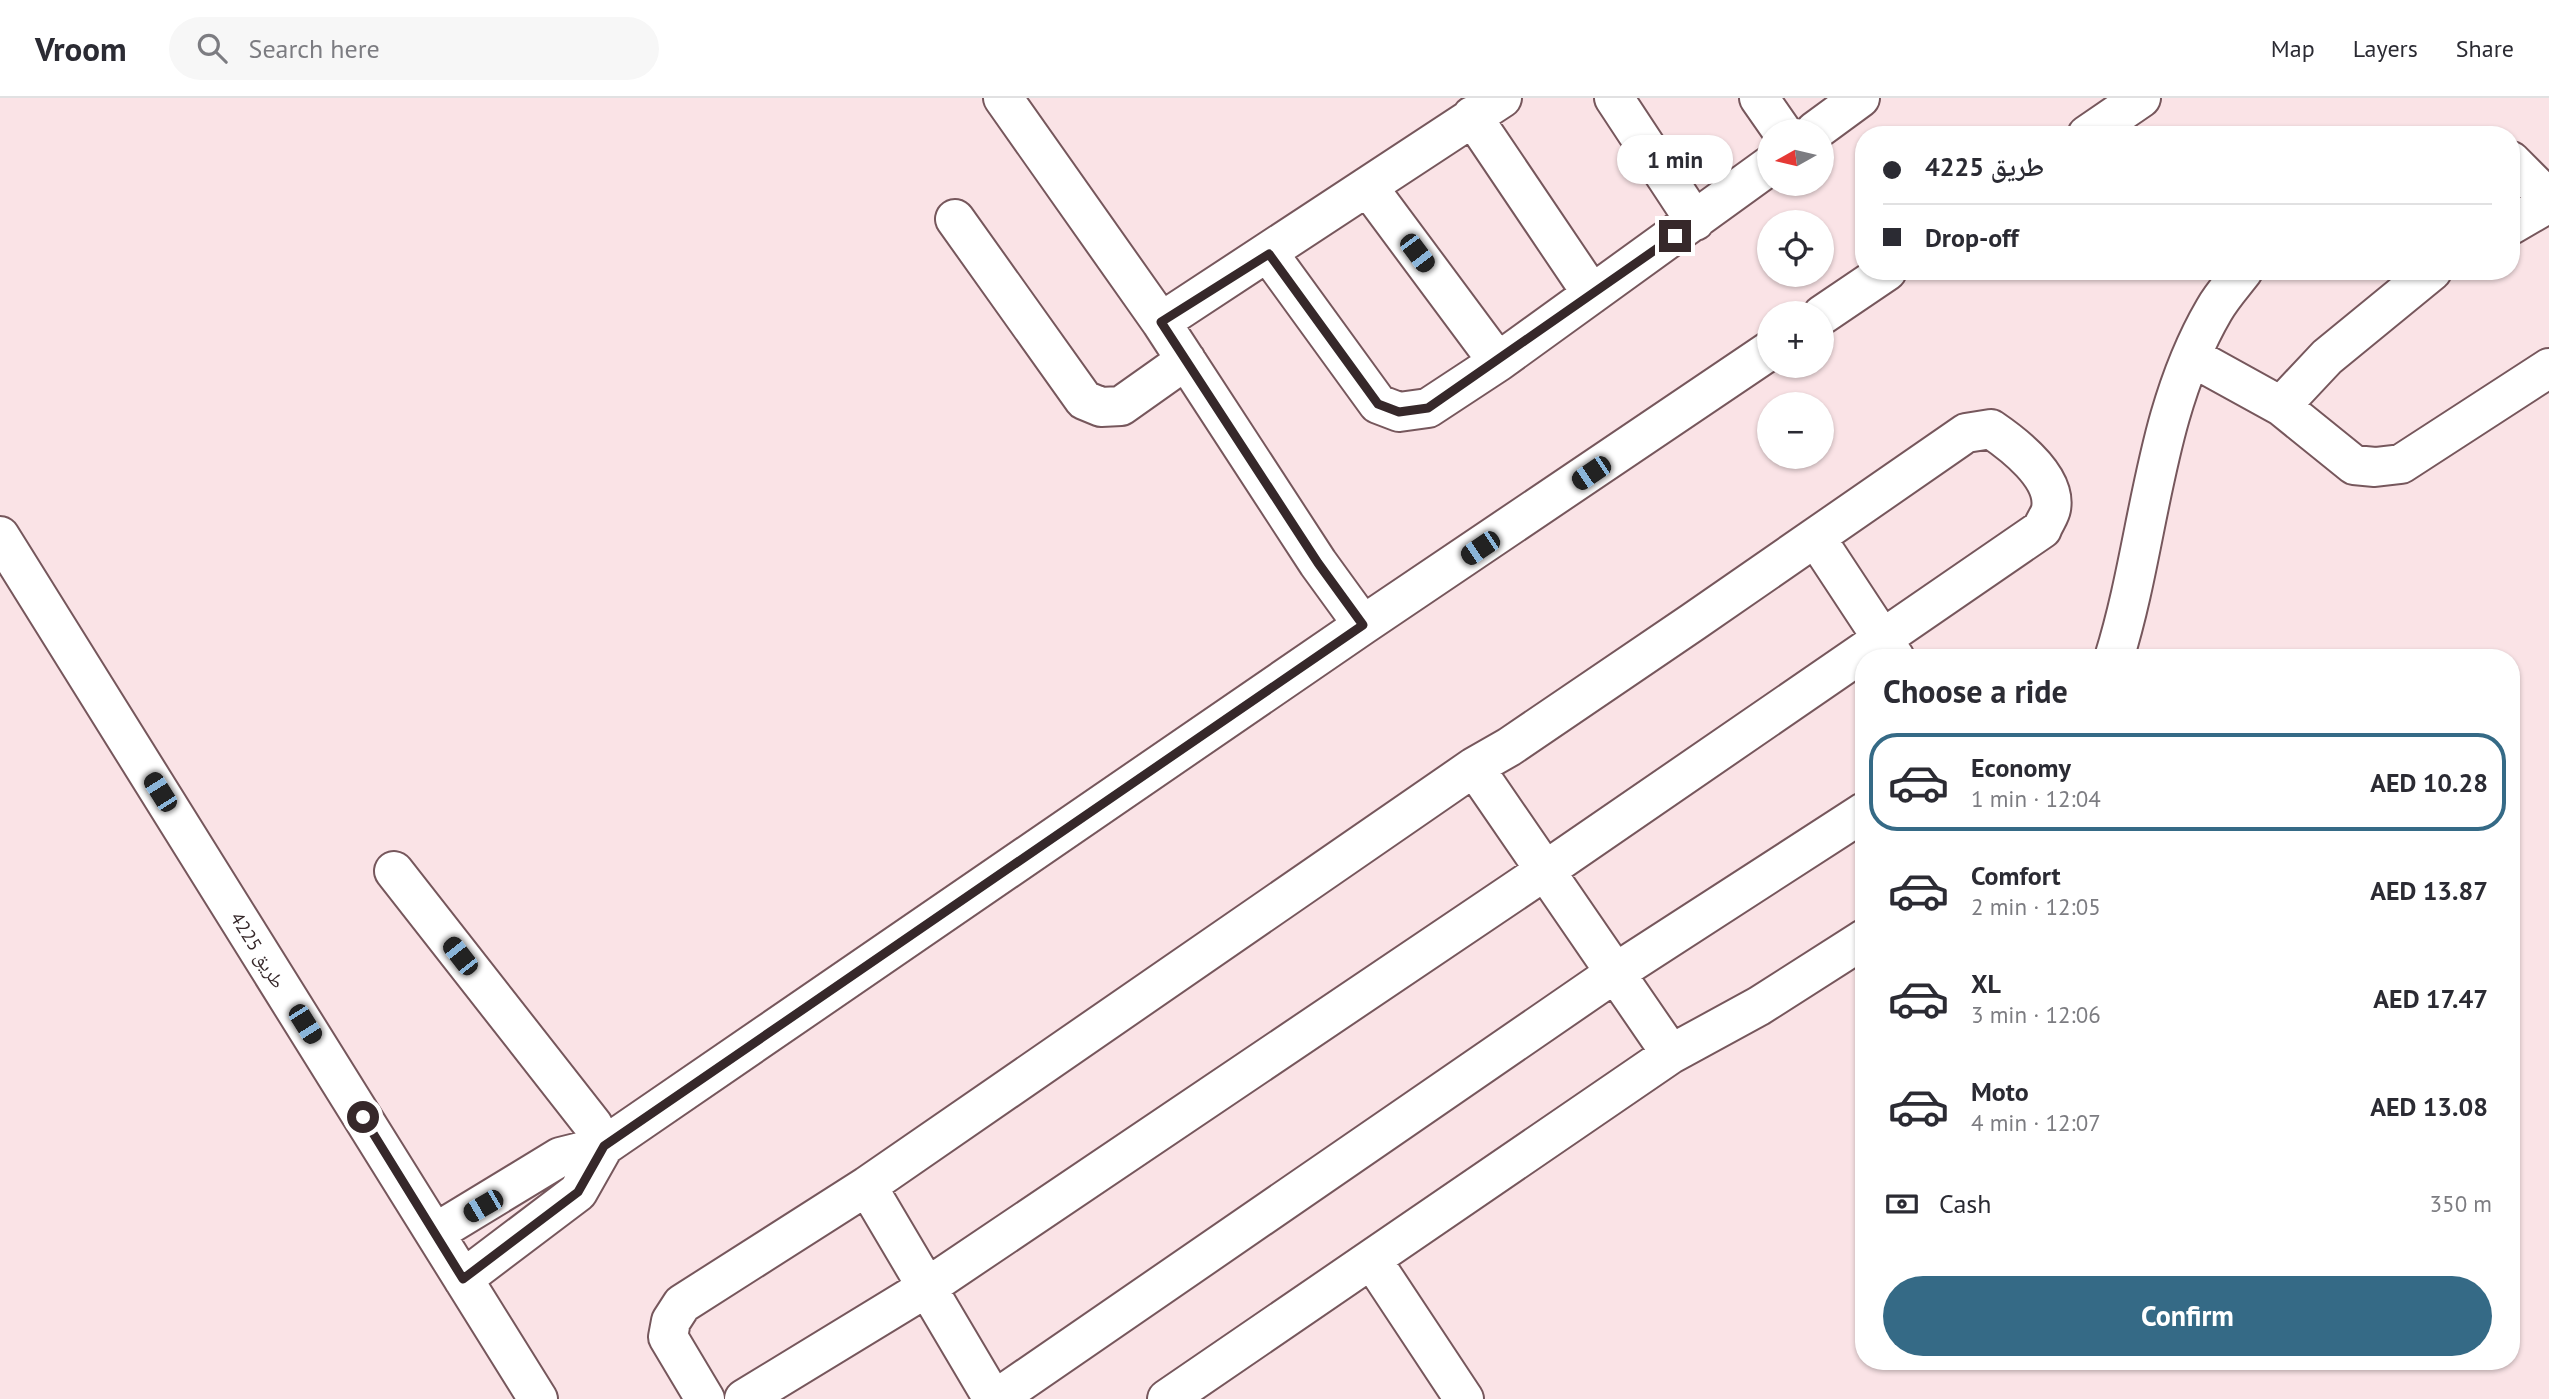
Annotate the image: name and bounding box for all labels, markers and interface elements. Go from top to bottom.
search box [169,17,659,80]
text: Vroom [35,27,127,70]
icon: search [193,29,231,67]
text: Search here [249,32,380,65]
text: Map [2271,33,2315,64]
text: Layers [2353,33,2418,64]
text: Share [2456,33,2514,64]
north arrow [1757,119,1834,196]
map controls [1757,119,1834,469]
callout: 1 min [1617,135,1733,184]
text: 1 min [1647,145,1703,174]
text: طريق 4225 [1925,150,2044,183]
button: locate [1757,210,1834,287]
route end [1659,220,1691,252]
text: Drop-off [1925,221,2019,254]
car [1396,230,1439,276]
button: + [1757,301,1834,378]
button: − [1757,392,1834,469]
car [1568,453,1615,493]
car [1457,528,1504,568]
text: Choose a ride [1883,670,2068,712]
icon: car [1887,751,1950,814]
text: Economy [1971,751,2071,784]
text: AED 10.28 [2370,766,2488,799]
car [140,769,181,815]
text: 1 min · 12:04 [1971,784,2101,813]
icon: car [1887,859,1950,922]
text: Comfort [1971,859,2061,892]
text: AED 13.87 [2370,874,2488,907]
text: 2 min · 12:05 [1971,892,2101,921]
street label: طريق 4225 [225,907,291,993]
car [439,933,482,979]
icon: car [1887,967,1950,1030]
text: XL [1971,967,2001,1000]
text: AED 17.47 [2373,982,2488,1015]
text: 3 min · 12:06 [1971,1000,2101,1029]
car [285,1001,326,1047]
icon: car [1887,1075,1950,1138]
text: Moto [1971,1075,2029,1108]
text: AED 13.08 [2370,1090,2488,1123]
route start [347,1101,379,1133]
text: 4 min · 12:07 [1971,1108,2101,1137]
icon: cash [1883,1185,1921,1223]
car [460,1186,507,1226]
text: Cash [1939,1187,1991,1220]
text: 350 m [2430,1189,2492,1218]
button: Confirm [1883,1276,2492,1356]

